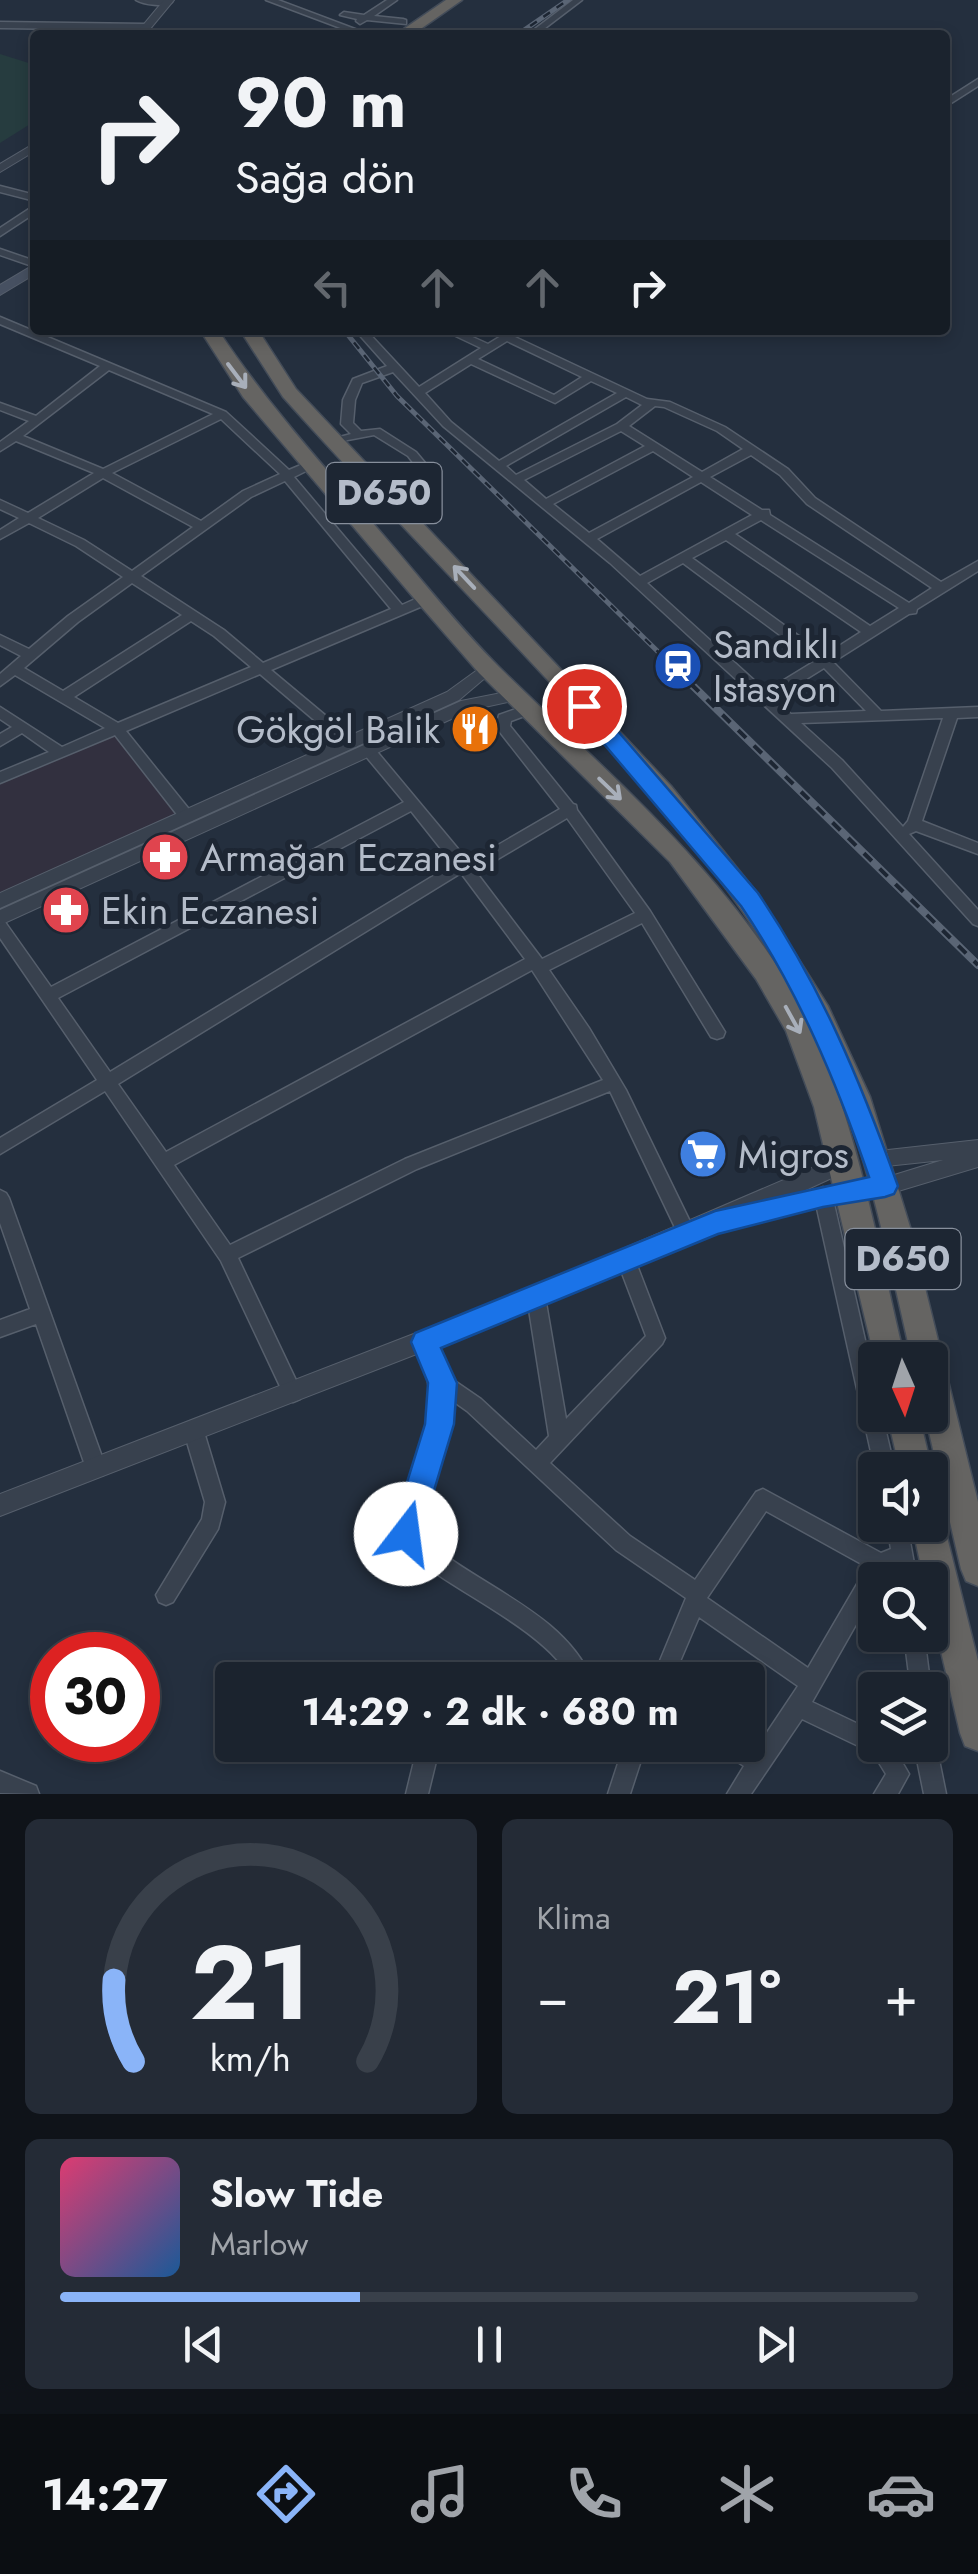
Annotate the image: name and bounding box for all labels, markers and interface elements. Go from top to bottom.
text: 90 m [235,52,407,153]
icon: right [70,70,200,200]
text: Sağa dön [235,145,416,210]
icon: left [305,260,360,315]
icon: ahead [410,260,465,315]
icon: ahead [515,260,570,315]
icon: right [620,260,675,315]
one-way arrow [226,362,247,389]
road number: D650 [326,463,442,523]
one-way arrow [453,565,476,590]
place label: Sandıklı Istasyon [713,617,839,716]
station icon: Sandıklı Istasyon [652,640,704,692]
pin [542,664,627,749]
icon: arrive [557,679,612,734]
place label: Gökgöl Balik [236,702,440,757]
restaurant icon: Gökgöl Balik [449,703,501,755]
one-way arrow [598,777,622,801]
place label: Armağan Eczanesi [200,830,497,885]
pharmacy icon: Armağan Eczanesi [139,831,191,883]
place label: Ekin Eczanesi [101,883,319,938]
pharmacy icon: Ekin Eczanesi [40,884,92,936]
one-way arrow [783,1005,803,1034]
place label: Migros [738,1127,849,1182]
supermarket icon: Migros [677,1128,729,1180]
road number: D650 [846,1229,960,1289]
north arrow [858,1342,948,1432]
map controls [858,1342,948,1762]
button: sound [858,1452,948,1542]
position arrow [354,1482,458,1586]
button: search [858,1562,948,1652]
speed limit sign: 30 [30,1632,160,1762]
button: layers [858,1672,948,1762]
text: 14:29 · 2 dk · 680 m [301,1684,679,1739]
text: Klima [537,1895,611,1941]
text: 21 [190,1908,311,2058]
text: 21° [672,1943,781,2051]
text: − [537,1957,569,2037]
text: + [884,1957,918,2037]
text: km/h [210,2033,291,2084]
text: Slow Tide [210,2166,383,2221]
text: Marlow [210,2221,308,2267]
icon: previous [176,2317,231,2372]
icon: pause [462,2317,517,2372]
icon: next [748,2317,803,2372]
icon: directions [251,2459,321,2529]
icon: music [405,2459,475,2529]
icon: phone [559,2459,629,2529]
icon: climate [712,2459,782,2529]
icon: car [866,2459,936,2529]
text: 14:27 [42,2462,167,2527]

